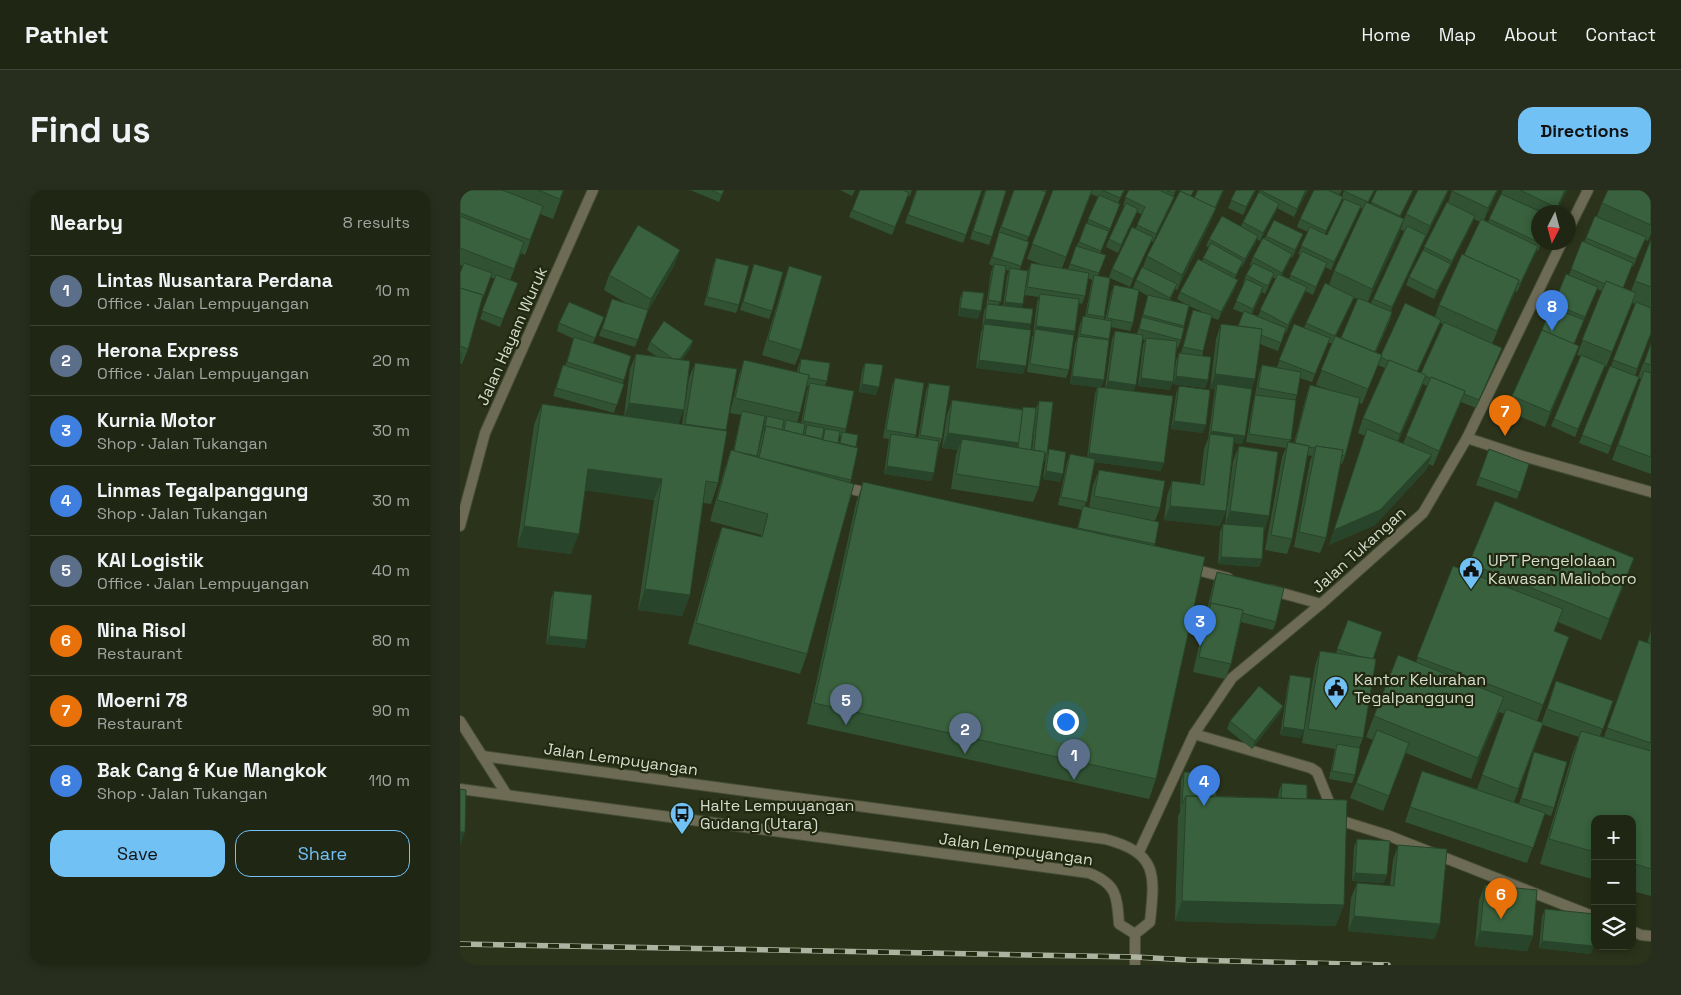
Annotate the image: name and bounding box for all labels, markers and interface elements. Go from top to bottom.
text: Pathlet [25,19,109,50]
text: Home [1362,23,1411,46]
text: Map [1439,23,1476,46]
text: About [1504,23,1558,46]
text: Contact [1586,23,1656,46]
button: Directions [1518,107,1651,154]
text: Find us [30,108,151,152]
north arrow [1531,205,1576,250]
text: Nearby [50,209,123,236]
text: 8 results [343,212,410,233]
street label: Jalan Hayam Wuruk [472,263,552,409]
text: Lintas Nusantara Perdana [97,268,333,293]
text: 1 [62,280,70,301]
text: 10 m [375,280,410,301]
pin: 8 [1536,290,1568,331]
text: Office · Jalan Lempuyangan [97,293,309,314]
text: Herona Express [97,338,239,363]
text: 2 [61,350,71,371]
text: 20 m [372,350,410,371]
text: Office · Jalan Lempuyangan [97,363,309,384]
pin: 7 [1489,395,1521,436]
text: Kurnia Motor [97,408,216,433]
text: 3 [61,420,71,441]
text: 30 m [372,420,410,441]
text: Shop · Jalan Tukangan [97,433,268,454]
text: Linmas Tegalpanggung [97,478,309,503]
text: 4 [61,490,71,511]
text: 30 m [372,490,410,511]
street label: Jalan Tukangan [1308,502,1410,598]
text: Shop · Jalan Tukangan [97,503,268,524]
text: KAI Logistik [97,548,204,573]
place label: UPT Pengelolaan Kawasan Malioboro [1488,550,1637,589]
public building icon: UPT Pengelolaan Kawasan Malioboro [1458,556,1484,590]
text: 5 [61,560,71,581]
text: 40 m [372,560,410,581]
text: Office · Jalan Lempuyangan [97,573,309,594]
pin: 3 [1184,605,1216,646]
text: Nina Risol [97,618,186,643]
text: 6 [61,630,71,651]
text: 80 m [372,630,410,651]
text: Restaurant [97,643,183,664]
place label: Kantor Kelurahan Tegalpanggung [1354,669,1486,708]
public building icon: Kantor Kelurahan Tegalpanggung [1323,675,1349,709]
pin: 5 [830,684,862,725]
text: Moerni 78 [97,688,187,713]
text: 7 [62,700,70,721]
text: 90 m [372,700,410,721]
your location [1053,709,1079,735]
text: Restaurant [97,713,183,734]
pin: 2 [949,713,981,754]
street label: Jalan Lempuyangan [543,738,699,780]
pin: 1 [1058,739,1090,780]
text: Bak Cang & Kue Mangkok [97,758,327,783]
pin: 4 [1188,765,1220,806]
text: 8 [61,770,71,791]
text: 110 m [368,770,410,791]
text: Shop · Jalan Tukangan [97,783,268,804]
place label: Halte Lempuyangan Gudang (Utara) [700,795,854,834]
bus stop icon: Halte Lempuyangan Gudang (Utara) [669,801,695,835]
map controls [1591,815,1636,950]
button: + [1591,815,1636,860]
street label: Jalan Lempuyangan [938,828,1094,870]
button: Save [50,830,225,877]
button: Share [235,830,410,877]
button: − [1591,860,1636,905]
pin: 6 [1485,878,1517,919]
button: layers [1591,905,1636,950]

